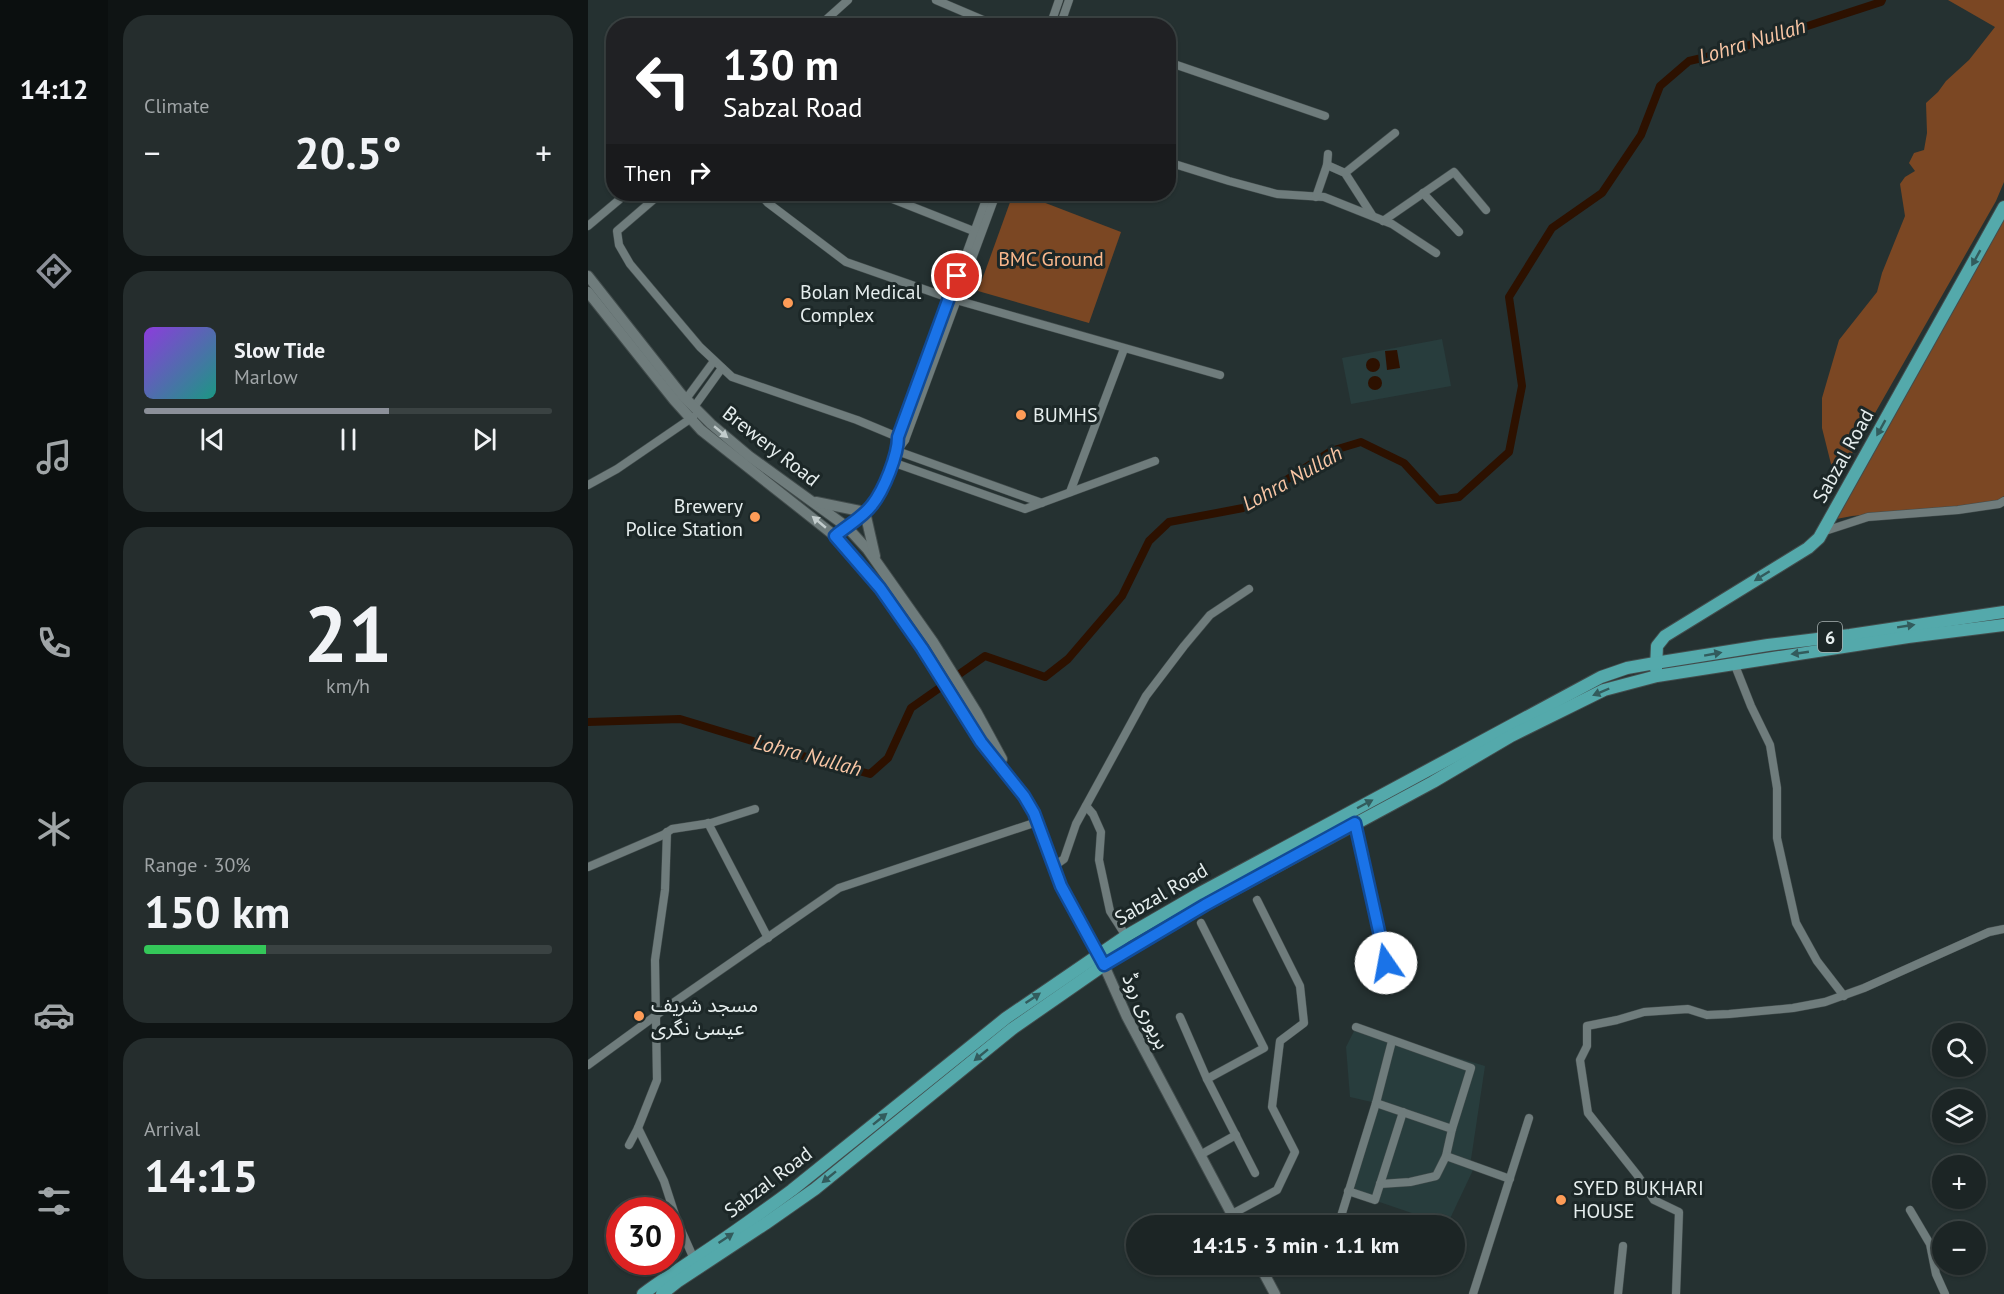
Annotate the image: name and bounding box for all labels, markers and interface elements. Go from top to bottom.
water label: Lohra Nullah [1695,12,1809,70]
text: 130 m [723,37,839,92]
icon: left [624,42,702,120]
text: 14:12 [20,72,88,106]
text: Sabzal Road [723,90,863,124]
text: Climate [144,93,210,119]
text: 20.5° [294,123,402,181]
text: − [144,131,161,174]
text: + [535,131,552,174]
icon: right [683,156,716,189]
text: Then [624,159,671,187]
park label: BMC Ground [998,246,1104,272]
icon: directions [33,250,75,292]
pin [931,250,982,301]
one-way arrow [1971,250,1981,267]
icon: arrive [940,259,973,292]
place label: Bolan Medical Complex [800,279,921,328]
marker: Bolan Medical Complex [781,296,795,310]
text: Slow Tide [234,336,325,364]
text: Marlow [234,364,298,390]
street label: Brewery Road [717,400,825,492]
place label: BUMHS [1033,402,1098,428]
street label: Sabzal Road [1807,404,1879,508]
marker: BUMHS [1014,408,1028,422]
one-way arrow [1876,420,1886,437]
icon: previous [196,423,229,456]
icon: pause [332,423,365,456]
icon: next [468,423,501,456]
one-way arrow [713,426,729,439]
icon: music [33,436,75,478]
water label: Lohra Nullah [1237,439,1347,517]
place label: Brewery Police Station [625,493,744,542]
marker: Brewery Police Station [748,510,762,524]
one-way arrow [811,516,827,529]
one-way arrow [1754,571,1770,582]
text: 21 [304,583,392,684]
icon: phone [33,622,75,664]
road number: 6 [1818,622,1842,652]
one-way arrow [1897,622,1916,631]
one-way arrow [1704,649,1723,658]
one-way arrow [1791,649,1810,658]
text: km/h [326,673,370,699]
one-way arrow [1592,687,1609,696]
water label: Lohra Nullah [751,728,865,782]
one-way arrow [1356,800,1373,809]
icon: climate [33,808,75,850]
text: Range · 30% [144,852,251,878]
street label: Sabzal Road [1110,857,1212,931]
text: 150 km [144,882,290,940]
position arrow [1354,931,1418,995]
street label: بریوری روڈ [1116,969,1176,1053]
place label: مسجد شریف عیسیٰ نگری [651,992,758,1041]
one-way arrow [1025,992,1041,1004]
icon: car [33,994,75,1036]
marker: مسجد شریف عیسیٰ نگری [632,1009,646,1023]
map controls [1932,1023,1986,1275]
button: search [1932,1023,1986,1077]
one-way arrow [974,1048,989,1061]
button: layers [1932,1089,1986,1143]
one-way arrow [873,1113,888,1126]
text: Arrival [144,1116,200,1142]
street label: Sabzal Road [719,1141,817,1223]
text: 14:15 [144,1146,258,1204]
button: + [1932,1155,1986,1209]
one-way arrow [821,1171,837,1184]
place label: SYED BUKHARI HOUSE [1573,1175,1704,1224]
icon: filters [33,1180,75,1222]
marker: SYED BUKHARI HOUSE [1554,1193,1568,1207]
speed limit sign: 30 [606,1197,684,1275]
button: − [1932,1221,1986,1275]
text: 14:15 · 3 min · 1.1 km [1192,1231,1399,1259]
one-way arrow [718,1233,734,1244]

